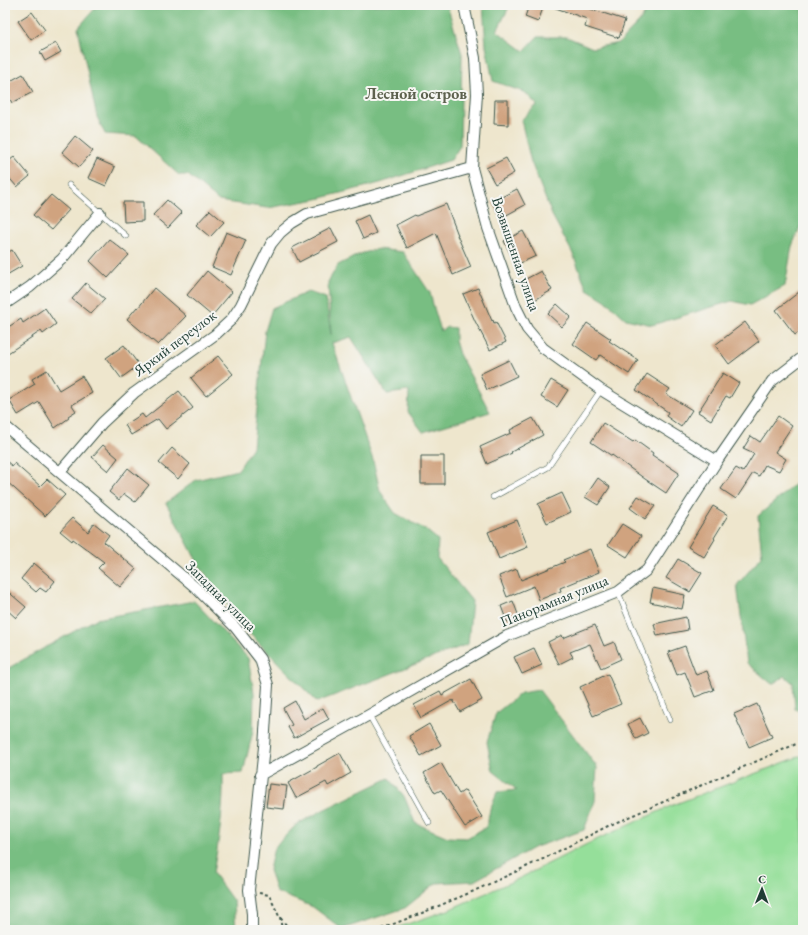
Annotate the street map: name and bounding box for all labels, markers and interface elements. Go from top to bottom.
district label: Лесной остров [365,83,467,104]
street label: Возвышенная улица [488,194,545,314]
street label: Яркий переулок [129,305,220,381]
street label: Западная улица [182,556,261,635]
street label: Панорамная улица [497,570,611,631]
north arrow [742,869,782,909]
text: С [758,872,766,886]

